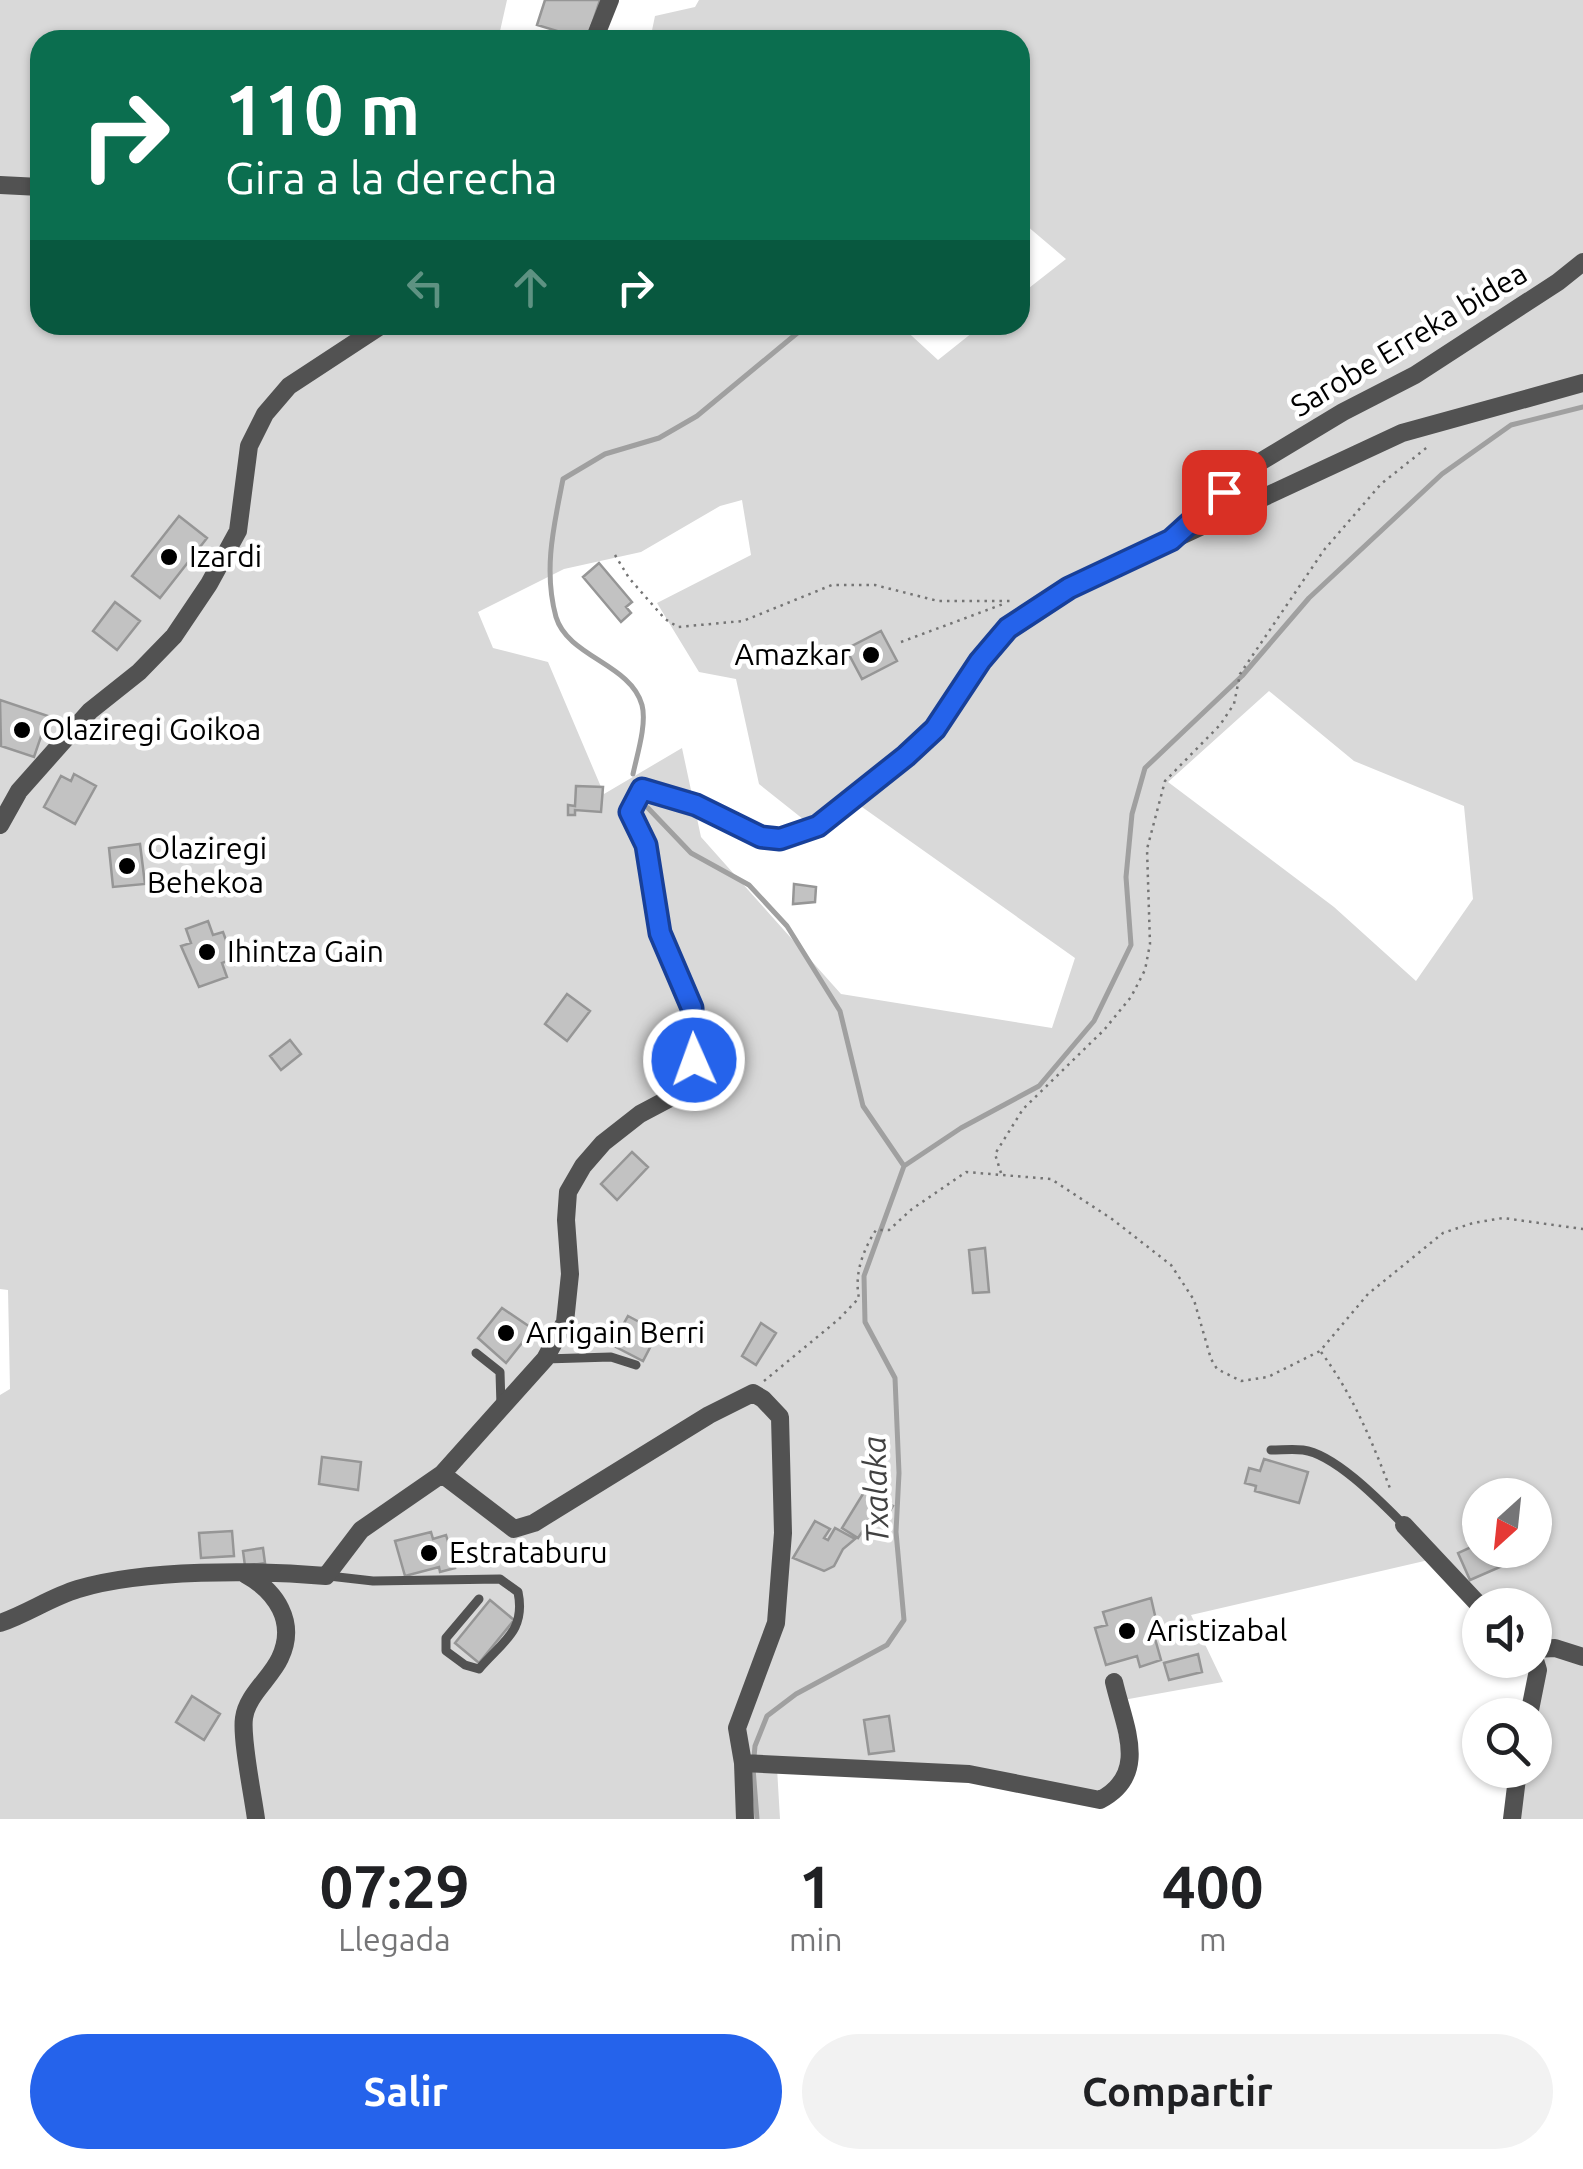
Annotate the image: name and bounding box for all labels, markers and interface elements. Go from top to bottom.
icon: right [60,70,190,200]
text: 110 m [225,70,420,148]
text: Gira a la derecha [225,152,558,203]
street label: Sarobe Erreka bidea [1284,255,1532,423]
icon: left [398,260,453,315]
icon: ahead [503,260,558,315]
icon: right [608,260,663,315]
pin [1182,450,1267,535]
icon: arrive [1197,465,1252,520]
place label: Izardi [189,539,262,573]
marker: Izardi [158,546,180,568]
place label: Amazkar [734,637,852,671]
marker: Amazkar [860,644,882,666]
place label: Olaziregi Goikoa [42,712,261,746]
marker: Olaziregi Goikoa [11,719,33,741]
place label: Olaziregi Behekoa [147,831,267,899]
marker: Olaziregi Behekoa [116,855,138,877]
place label: Ihintza Gain [227,934,384,968]
marker: Ihintza Gain [196,941,218,963]
position arrow [642,1008,746,1112]
place label: Arrigain Berri [526,1315,705,1349]
marker: Arrigain Berri [495,1322,517,1344]
water label: Txalaka [855,1436,895,1544]
north arrow [1462,1478,1552,1568]
map controls [1462,1478,1552,1788]
place label: Estrataburu [449,1535,608,1569]
marker: Estrataburu [418,1542,440,1564]
button: sound [1462,1588,1552,1678]
place label: Aristizabal [1147,1613,1287,1647]
marker: Aristizabal [1116,1620,1138,1642]
button: search [1462,1698,1552,1788]
text: 07:29 [319,1852,470,1919]
text: 1 [799,1852,833,1919]
text: 400 [1162,1852,1264,1919]
text: Llegada [338,1921,451,1957]
text: min [789,1921,843,1957]
text: m [1199,1921,1227,1957]
button: Salir [30,2034,782,2149]
button: Compartir [802,2034,1553,2149]

